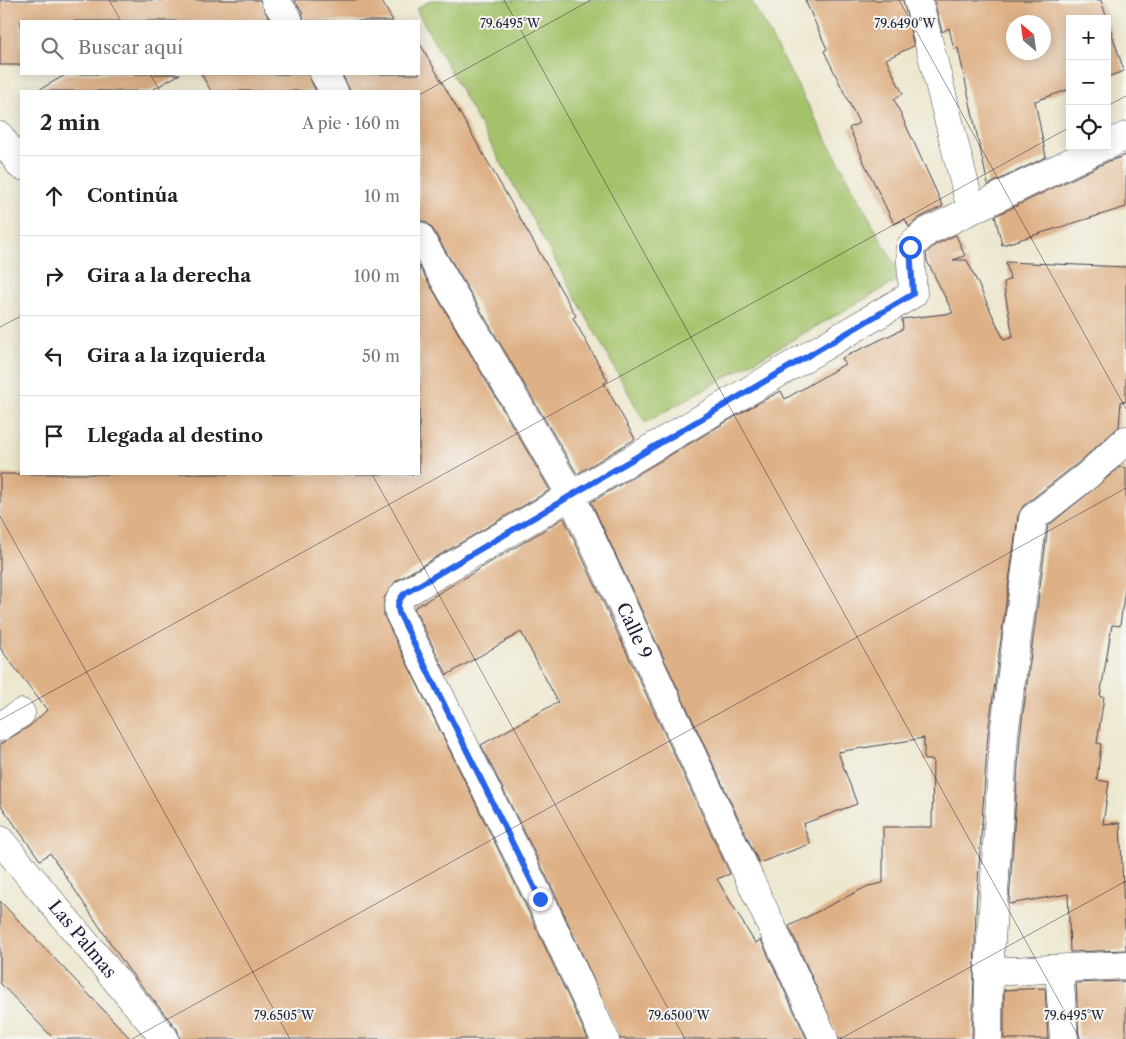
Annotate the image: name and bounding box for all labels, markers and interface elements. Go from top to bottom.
north arrow [1006,15,1051,60]
map controls [1066,15,1111,150]
button: + [1066,15,1111,60]
text: 79.6495°W [480,16,541,31]
text: 79.6490°W [874,16,936,31]
search box [20,20,420,75]
icon: search [38,34,66,62]
text: Buscar aquí [78,36,183,59]
button: − [1066,60,1111,105]
button: locate [1066,105,1111,150]
text: 2 min [40,110,100,135]
text: A pie · 160 m [302,113,400,133]
icon: ahead [40,182,68,210]
text: Continúa [87,184,178,207]
text: 10 m [364,186,400,206]
route start [899,236,922,259]
icon: right [40,262,68,290]
text: Gira a la derecha [87,264,251,287]
text: 100 m [354,266,400,286]
icon: left [40,342,68,370]
text: Gira a la izquierda [87,344,266,367]
text: 50 m [362,346,400,366]
icon: arrive [40,422,68,450]
text: Llegada al destino [87,424,263,447]
street label: Calle 9 [612,599,657,662]
route end [529,888,552,911]
street label: Las Palmas [44,896,121,983]
text: 79.6505°W [254,1008,315,1023]
text: 79.6500°W [648,1008,711,1023]
text: 79.6495°W [1044,1008,1105,1023]

